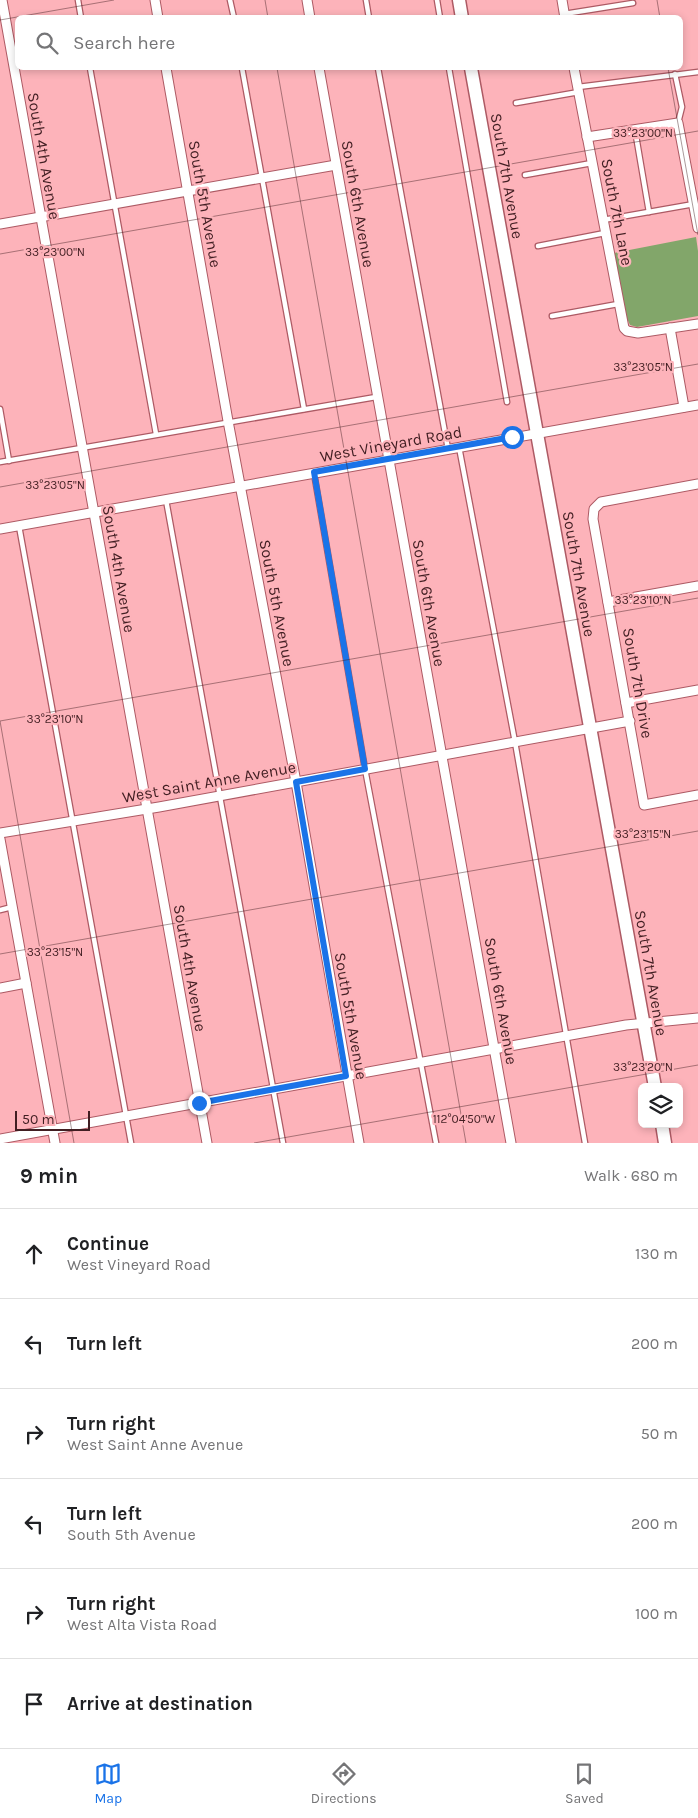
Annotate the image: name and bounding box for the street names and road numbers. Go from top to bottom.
street label: South 4th Avenue [23,91,65,221]
street label: South 7th Avenue [487,112,527,240]
street label: South 5th Avenue [184,139,226,269]
street label: South 6th Avenue [337,139,379,269]
street label: South 7th Lane [597,157,637,267]
street label: West Vineyard Road [318,422,464,466]
street label: South 4th Avenue [98,504,140,634]
street label: South 7th Avenue [559,510,599,638]
street label: South 5th Avenue [255,538,299,668]
street label: South 6th Avenue [408,538,450,668]
street label: South 7th Drive [619,626,657,740]
street label: West Saint Anne Avenue [121,757,297,807]
street label: South 4th Avenue [169,903,211,1033]
street label: South 7th Avenue [631,909,671,1037]
street label: South 6th Avenue [480,936,522,1066]
street label: South 5th Avenue [330,951,372,1081]

